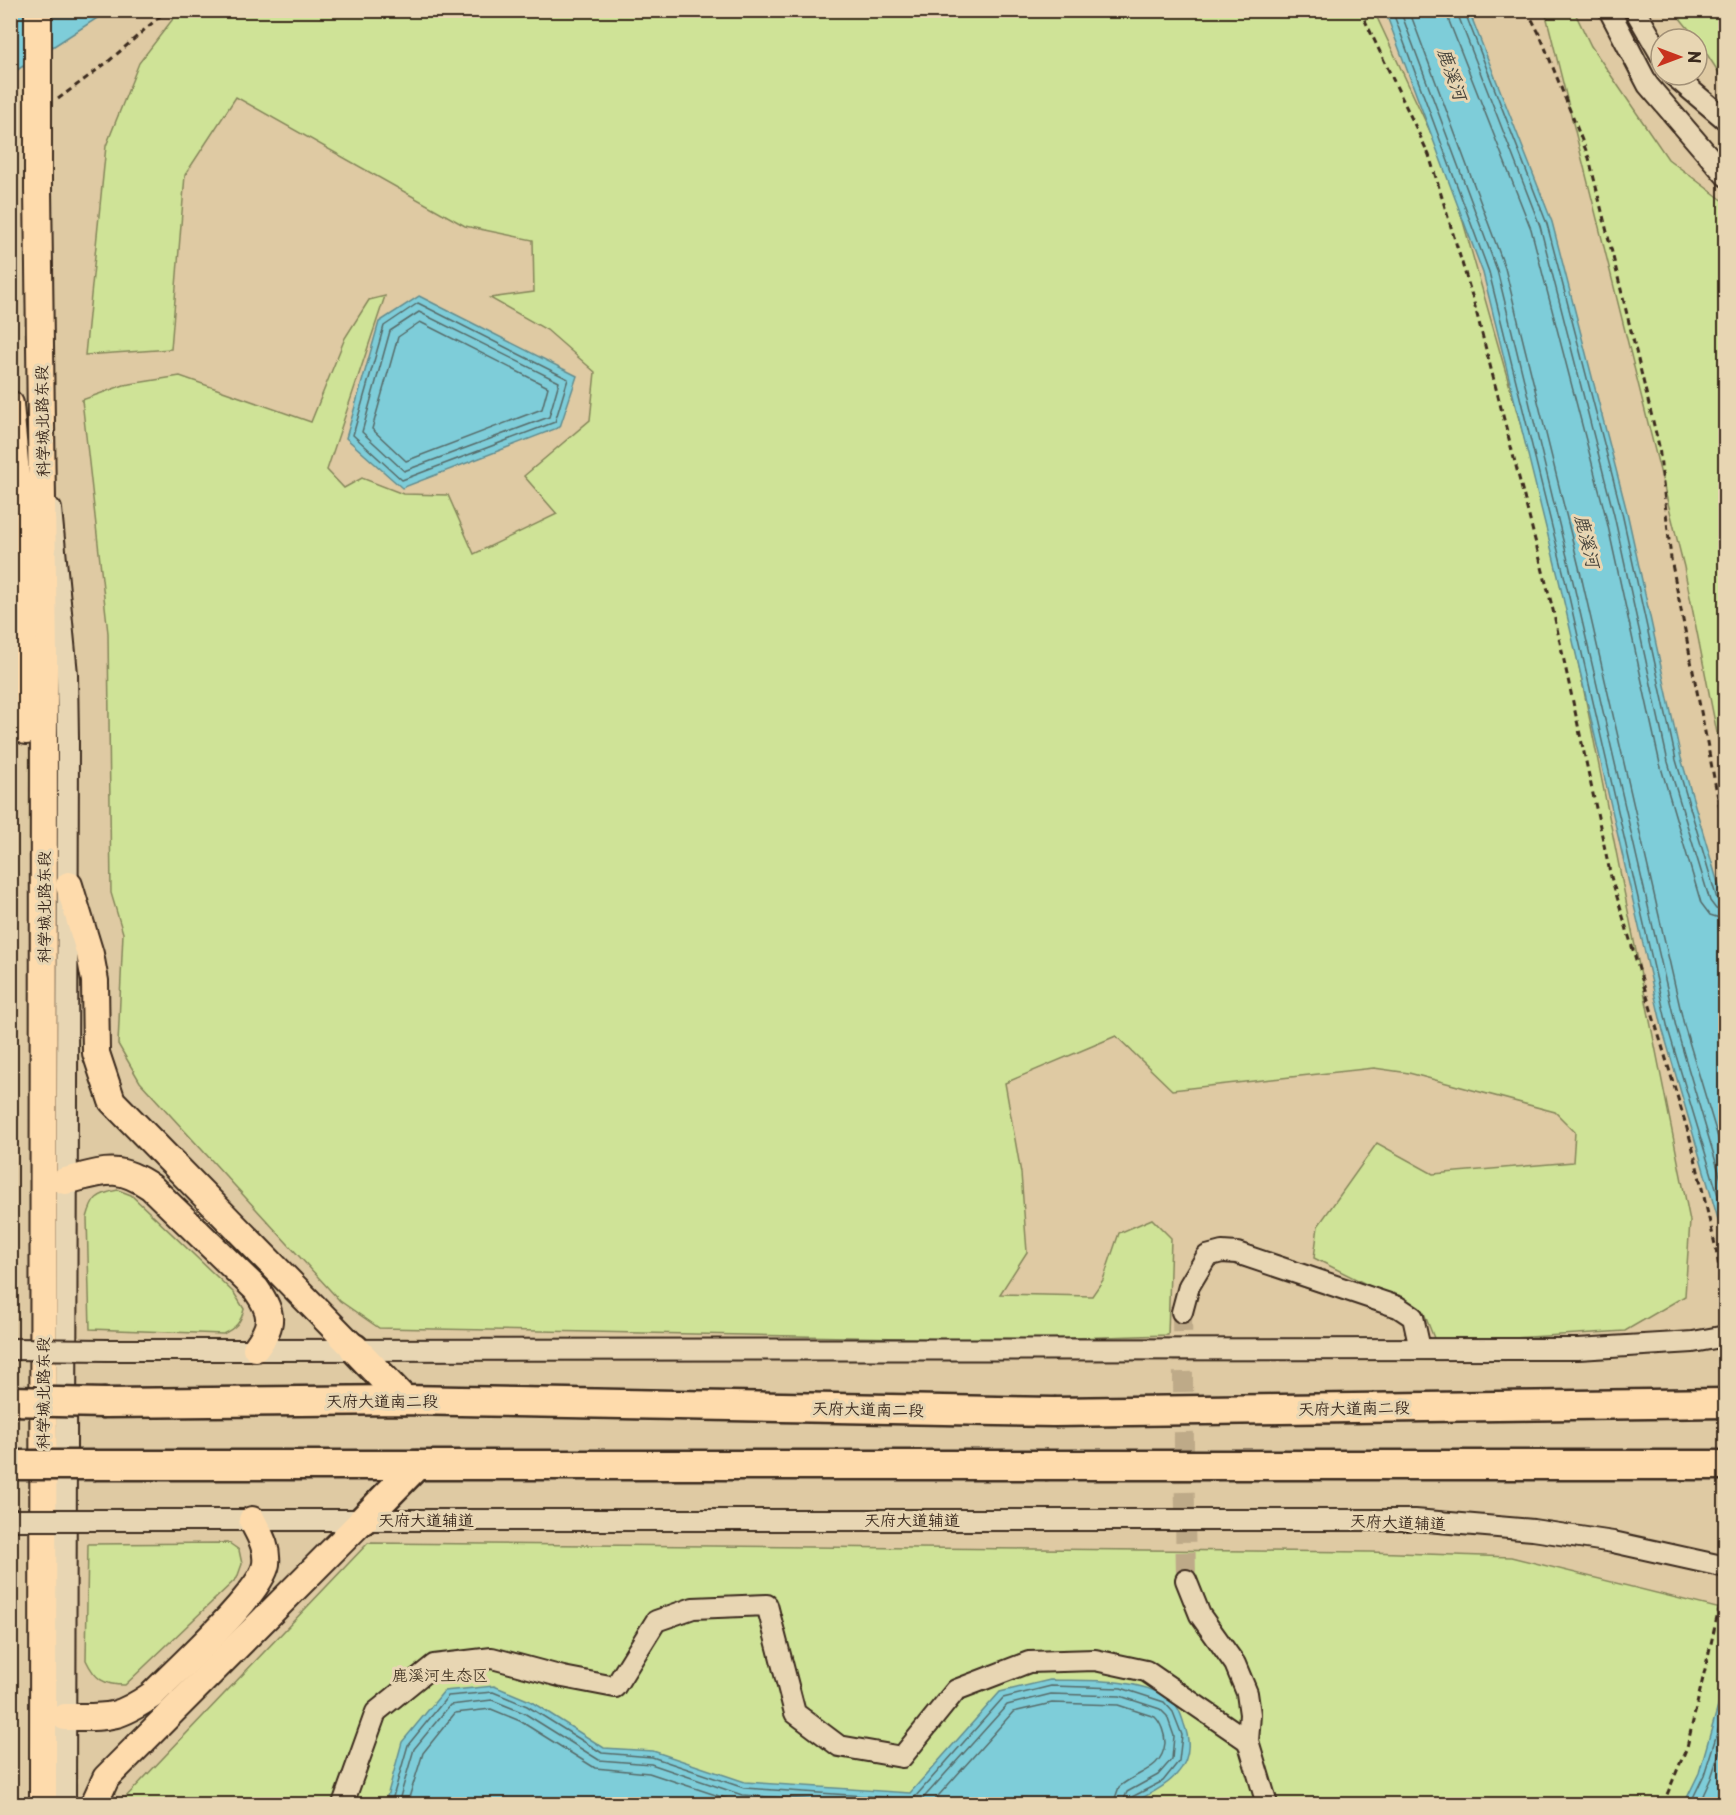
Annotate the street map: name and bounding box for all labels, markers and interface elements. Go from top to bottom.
north arrow [1649,27,1709,87]
water label: 鹿溪河 [1432,44,1476,106]
text: N [1683,51,1707,63]
street label: 科学城北路东段 [28,365,54,477]
water label: 鹿溪河 [1569,511,1609,573]
street label: 科学城北路东段 [31,851,55,963]
street label: 科学城北路东段 [30,1337,54,1449]
street label: 天府大道南二段 [326,1388,438,1412]
street label: 天府大道南二段 [1298,1394,1410,1420]
street label: 天府大道南二段 [812,1395,924,1421]
street label: 天府大道辅道 [378,1507,474,1531]
street label: 天府大道辅道 [864,1507,960,1531]
street label: 天府大道辅道 [1350,1507,1446,1535]
park label: 鹿溪河生态区 [392,1662,488,1686]

